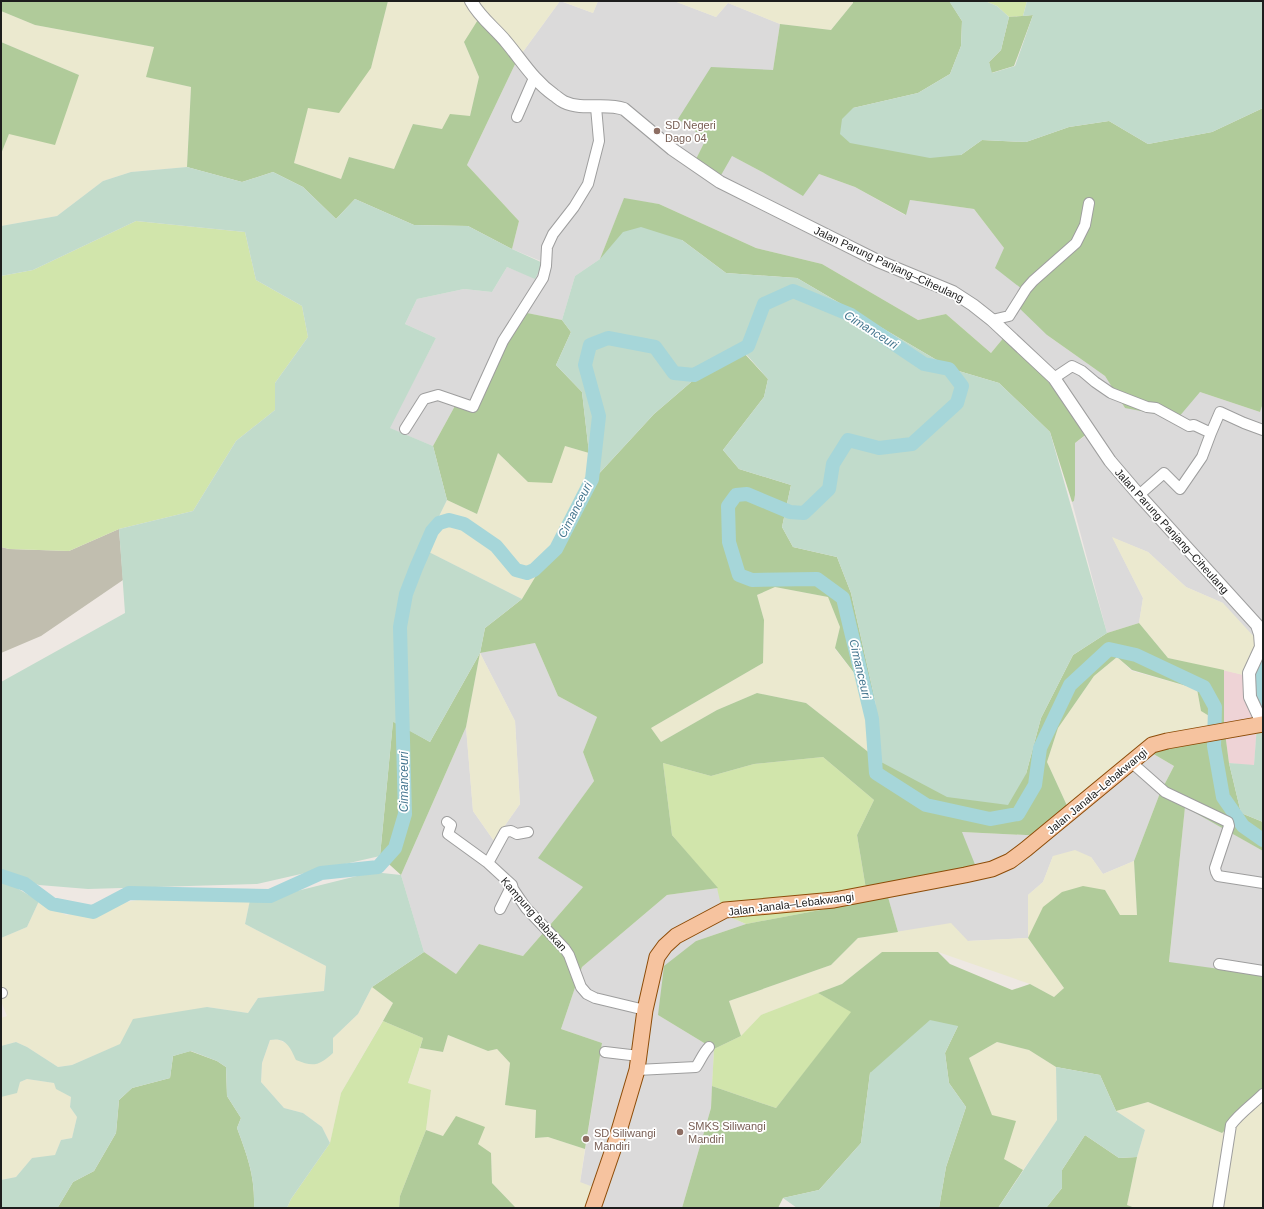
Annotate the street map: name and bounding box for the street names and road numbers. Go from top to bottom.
street label: Jalan Parung Panjang–Ciheulang [812,224,966,304]
street label: Jalan Parung Panjang–Ciheulang [1113,466,1231,596]
street label: Jalan Janala–Lebakwangi [1045,746,1149,836]
street label: Kampung Babakan [499,875,569,953]
street label: Jalan Janala–Lebakwangi [727,890,855,918]

